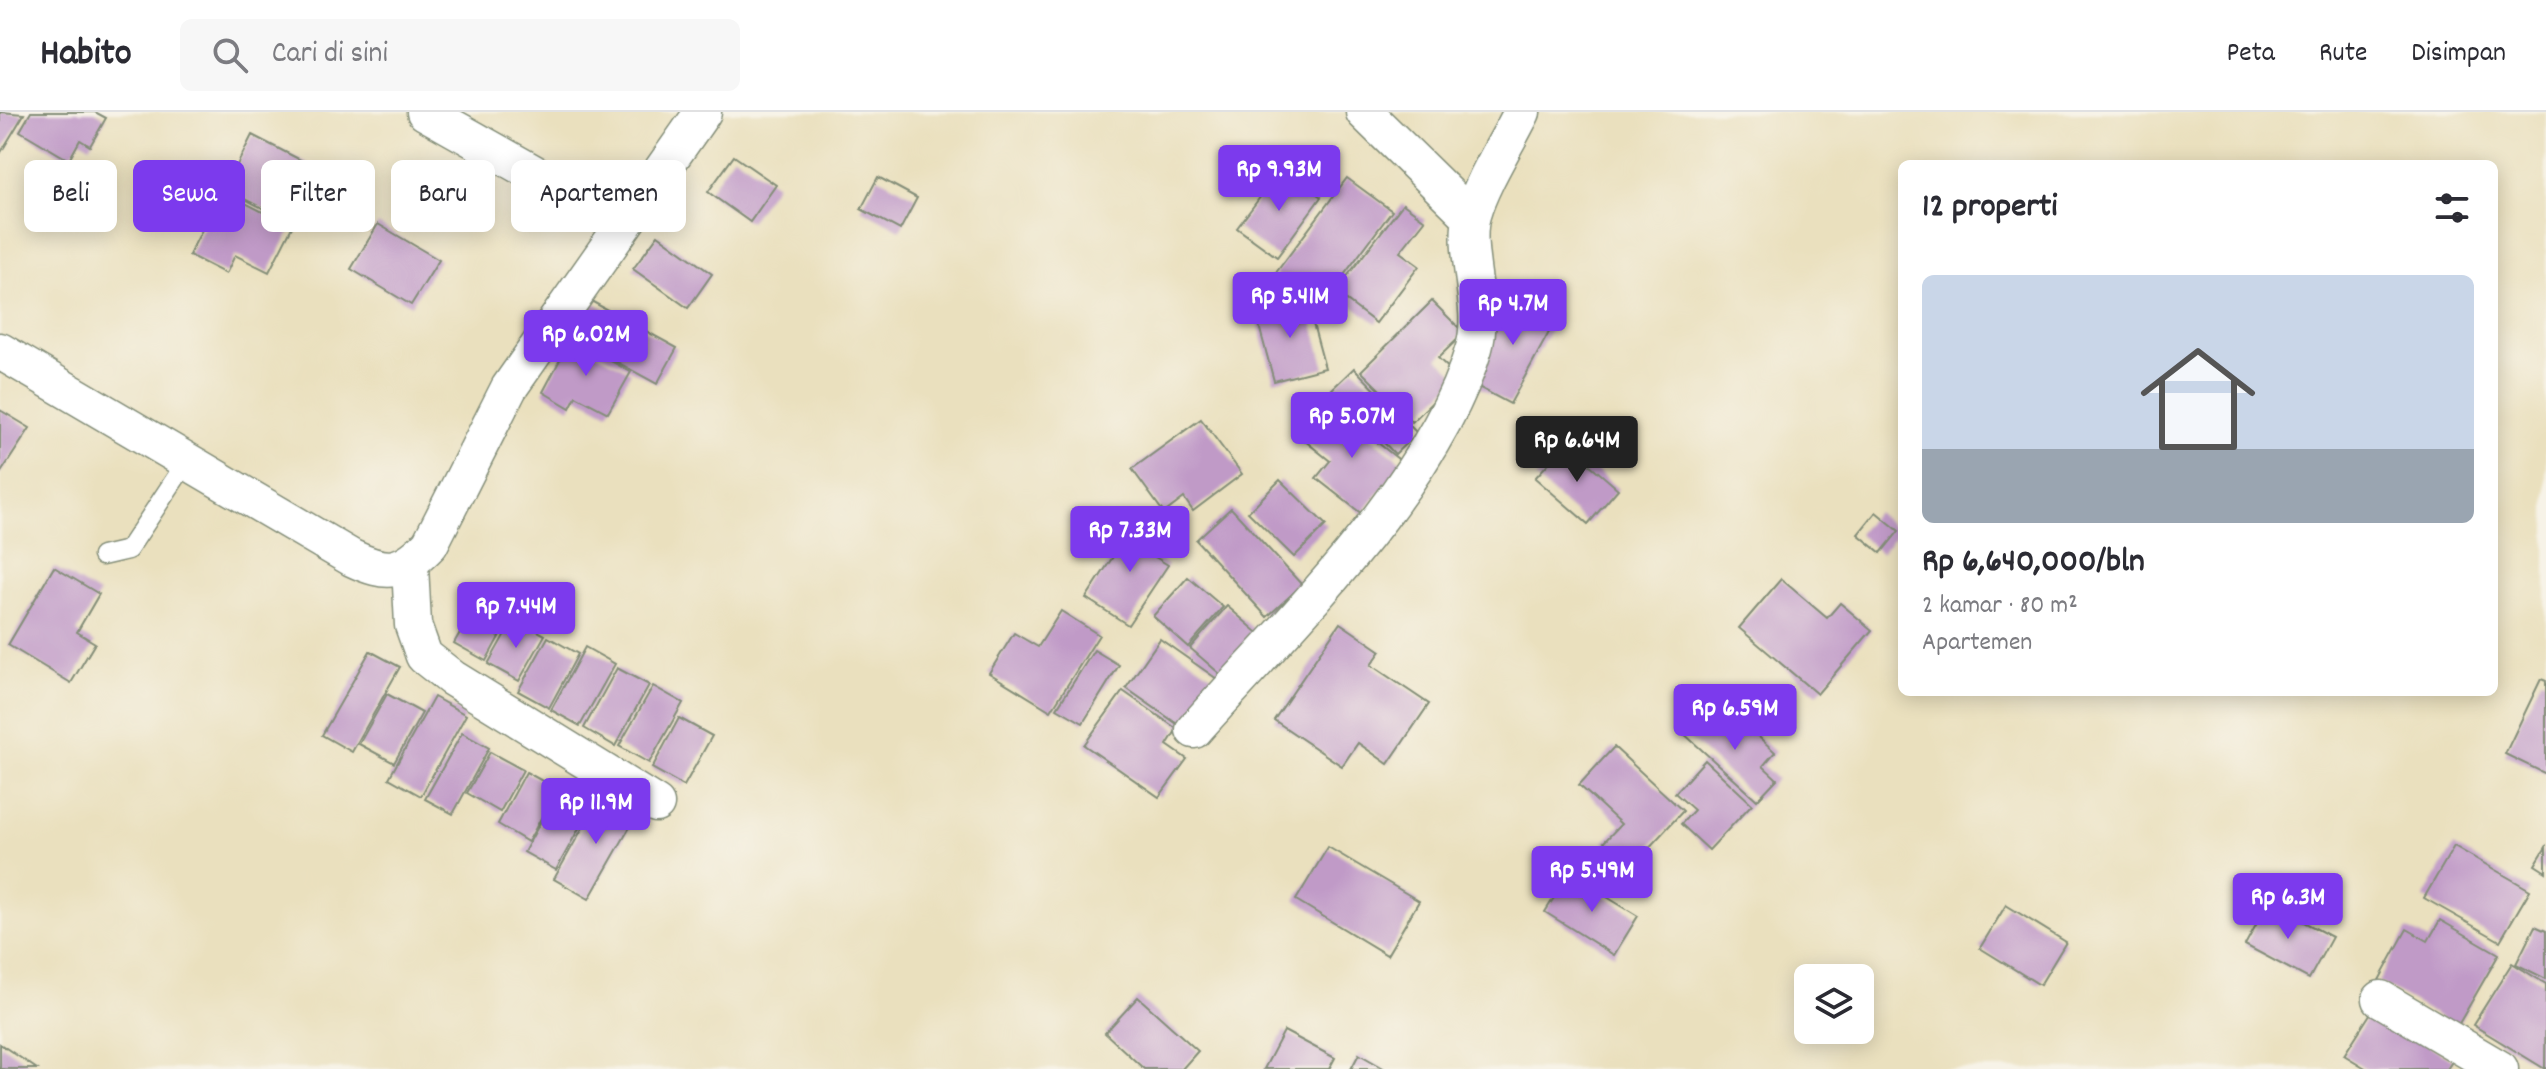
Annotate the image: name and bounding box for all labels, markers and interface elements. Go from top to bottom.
search box [180,19,740,91]
text: Habito [40,28,132,83]
icon: search [208,33,252,77]
text: Cari di sini [272,34,388,77]
text: Peta [2226,35,2275,75]
text: Rute [2319,35,2367,75]
text: Disimpan [2411,35,2506,75]
pin: Rp 9.93M [1196,145,1362,213]
text: Rp 9.93M [1236,152,1322,189]
chip: Beli [24,160,117,232]
chip: Sewa [133,160,245,232]
chip: Filter [261,160,375,232]
chip: Baru [391,160,495,232]
chip: Apartemen [511,160,686,232]
text: 12 properti [1922,184,2058,233]
icon: filters [2430,186,2474,230]
pin: Rp 5.41M [1207,272,1373,340]
text: Rp 5.41M [1251,279,1329,316]
pin: Rp 4.7M [1439,279,1587,347]
text: Rp 4.7M [1478,286,1548,323]
pin: Rp 6.02M [503,310,669,378]
text: Rp 6.02M [542,317,630,354]
icon: home [2126,327,2270,471]
pin: Rp 5.07M [1269,392,1435,460]
text: Rp 5.07M [1309,399,1395,436]
pin: Rp 6.64M [1494,416,1660,484]
text: Rp 6.64M [1534,423,1620,460]
pin: Rp 7.33M [1047,506,1213,574]
text: Rp 7.33M [1088,513,1172,550]
text: Rp 6,640,000/bln [1922,539,2145,588]
pin: Rp 7.44M [433,582,599,650]
text: 2 kamar · 80 m² [1922,588,2078,625]
text: Rp 7.44M [475,589,557,626]
text: Apartemen [1922,625,2032,662]
pin: Rp 6.59M [1652,684,1818,752]
text: Rp 6.59M [1692,691,1778,728]
pin: Rp 11.9M [513,778,679,846]
text: Rp 11.9M [559,785,633,822]
pin: Rp 5.49M [1509,846,1675,914]
text: Rp 5.49M [1550,853,1634,890]
pin: Rp 6.3M [2214,873,2362,941]
text: Rp 6.3M [2251,880,2325,917]
map controls [1794,964,1874,1044]
button: layers [1794,964,1874,1044]

